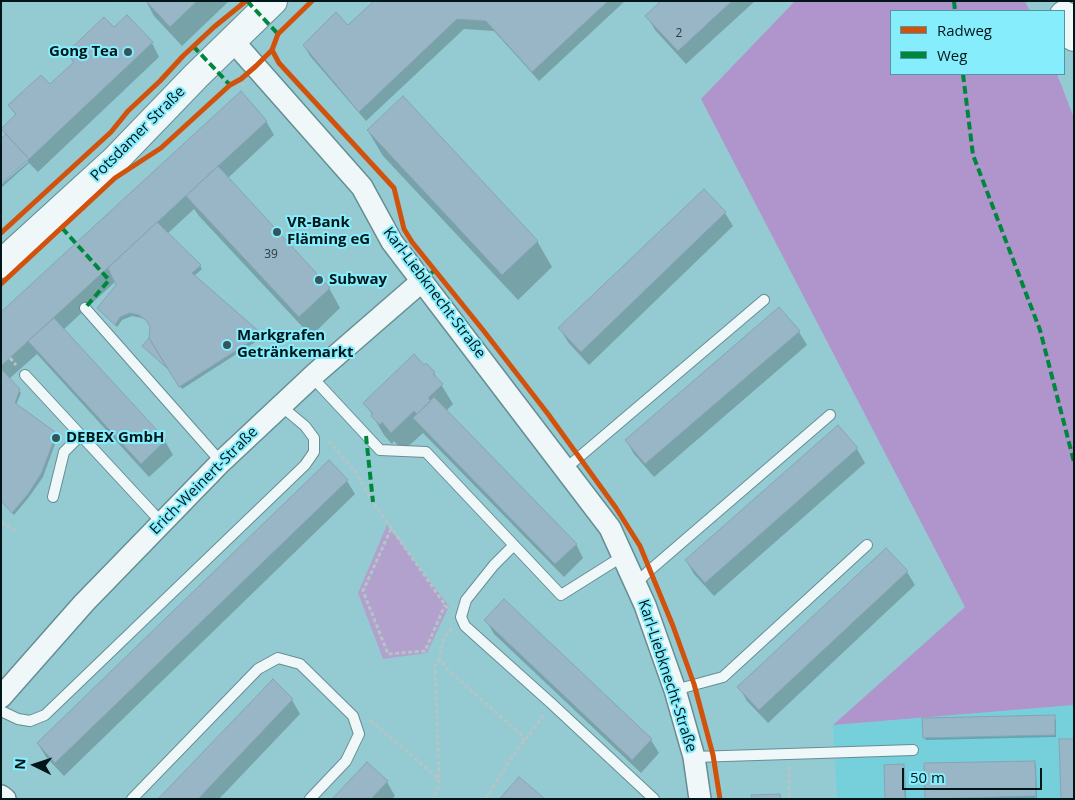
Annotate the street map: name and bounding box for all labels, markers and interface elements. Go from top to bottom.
legend [890,10,1065,75]
text: Radweg [937,20,992,40]
house number: 2 [676,27,682,41]
place label: Gong Tea [49,43,118,61]
text: Weg [937,45,967,65]
marker: Gong Tea [122,46,134,58]
street label: Potsdamer Straße [87,83,189,185]
place label: VR-Bank Fläming eG [287,214,370,249]
street label: Karl-Liebknecht-Straße [379,224,489,362]
marker: VR-Bank Fläming eG [271,226,283,238]
house number: 39 [264,248,278,262]
place label: Subway [329,271,387,289]
marker: Subway [313,274,325,286]
place label: Markgrafen Getränkemarkt [237,327,354,362]
marker: Markgrafen Getränkemarkt [221,339,233,351]
street label: Erich-Weinert-Straße [146,423,262,539]
place label: DEBEX GmbH [66,429,164,447]
marker: DEBEX GmbH [50,432,62,444]
street label: Karl-Liebknecht-Straße [634,597,700,755]
north arrow [10,740,60,790]
text: N [10,758,29,770]
scale bar [905,758,1045,790]
text: 50 m [910,767,945,787]

